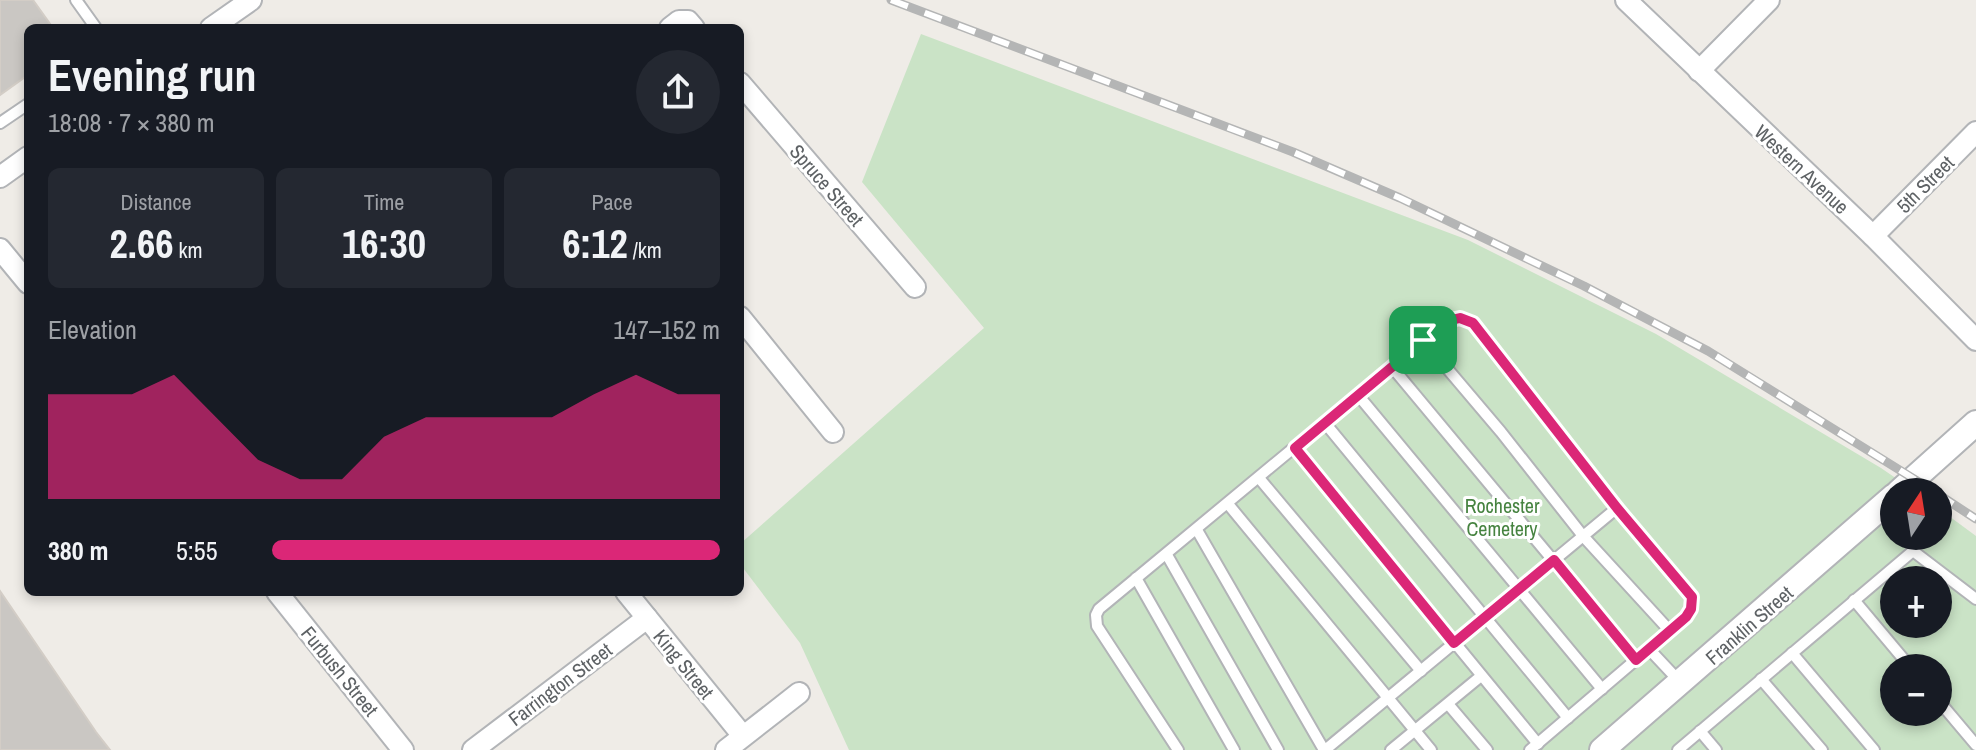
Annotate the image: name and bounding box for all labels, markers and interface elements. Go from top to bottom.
text: Evening run [48,45,257,105]
button: share [636,50,720,134]
text: 18:08 · 7 × 380 m [48,105,215,140]
street label: Western Avenue [1749,118,1855,220]
street label: Spruce Street [784,138,870,232]
street label: 5th Street [1890,149,1960,219]
text: Distance [120,187,192,217]
text: Time [364,187,404,217]
text: Pace [591,187,633,217]
text: 2.66 [110,217,173,270]
text: 16:30 [342,217,426,270]
text: 6:12 [562,217,628,270]
text: km [173,235,202,265]
text: /km [628,235,662,265]
pin [1389,306,1457,374]
text: Elevation [48,312,137,347]
text: 147–152 m [613,312,720,347]
icon: arrive [1401,318,1445,362]
north arrow [1880,478,1952,550]
map controls [1880,478,1952,726]
park label: Rochester Cemetery [1465,492,1540,542]
text: 380 m [48,533,108,568]
text: 5:55 [176,533,218,568]
button: + [1880,566,1952,638]
street label: Franklin Street [1700,579,1799,670]
street label: Furbush Street [295,620,385,722]
street label: King Street [648,624,721,705]
street label: Farrington Street [503,636,618,732]
button: − [1880,654,1952,726]

